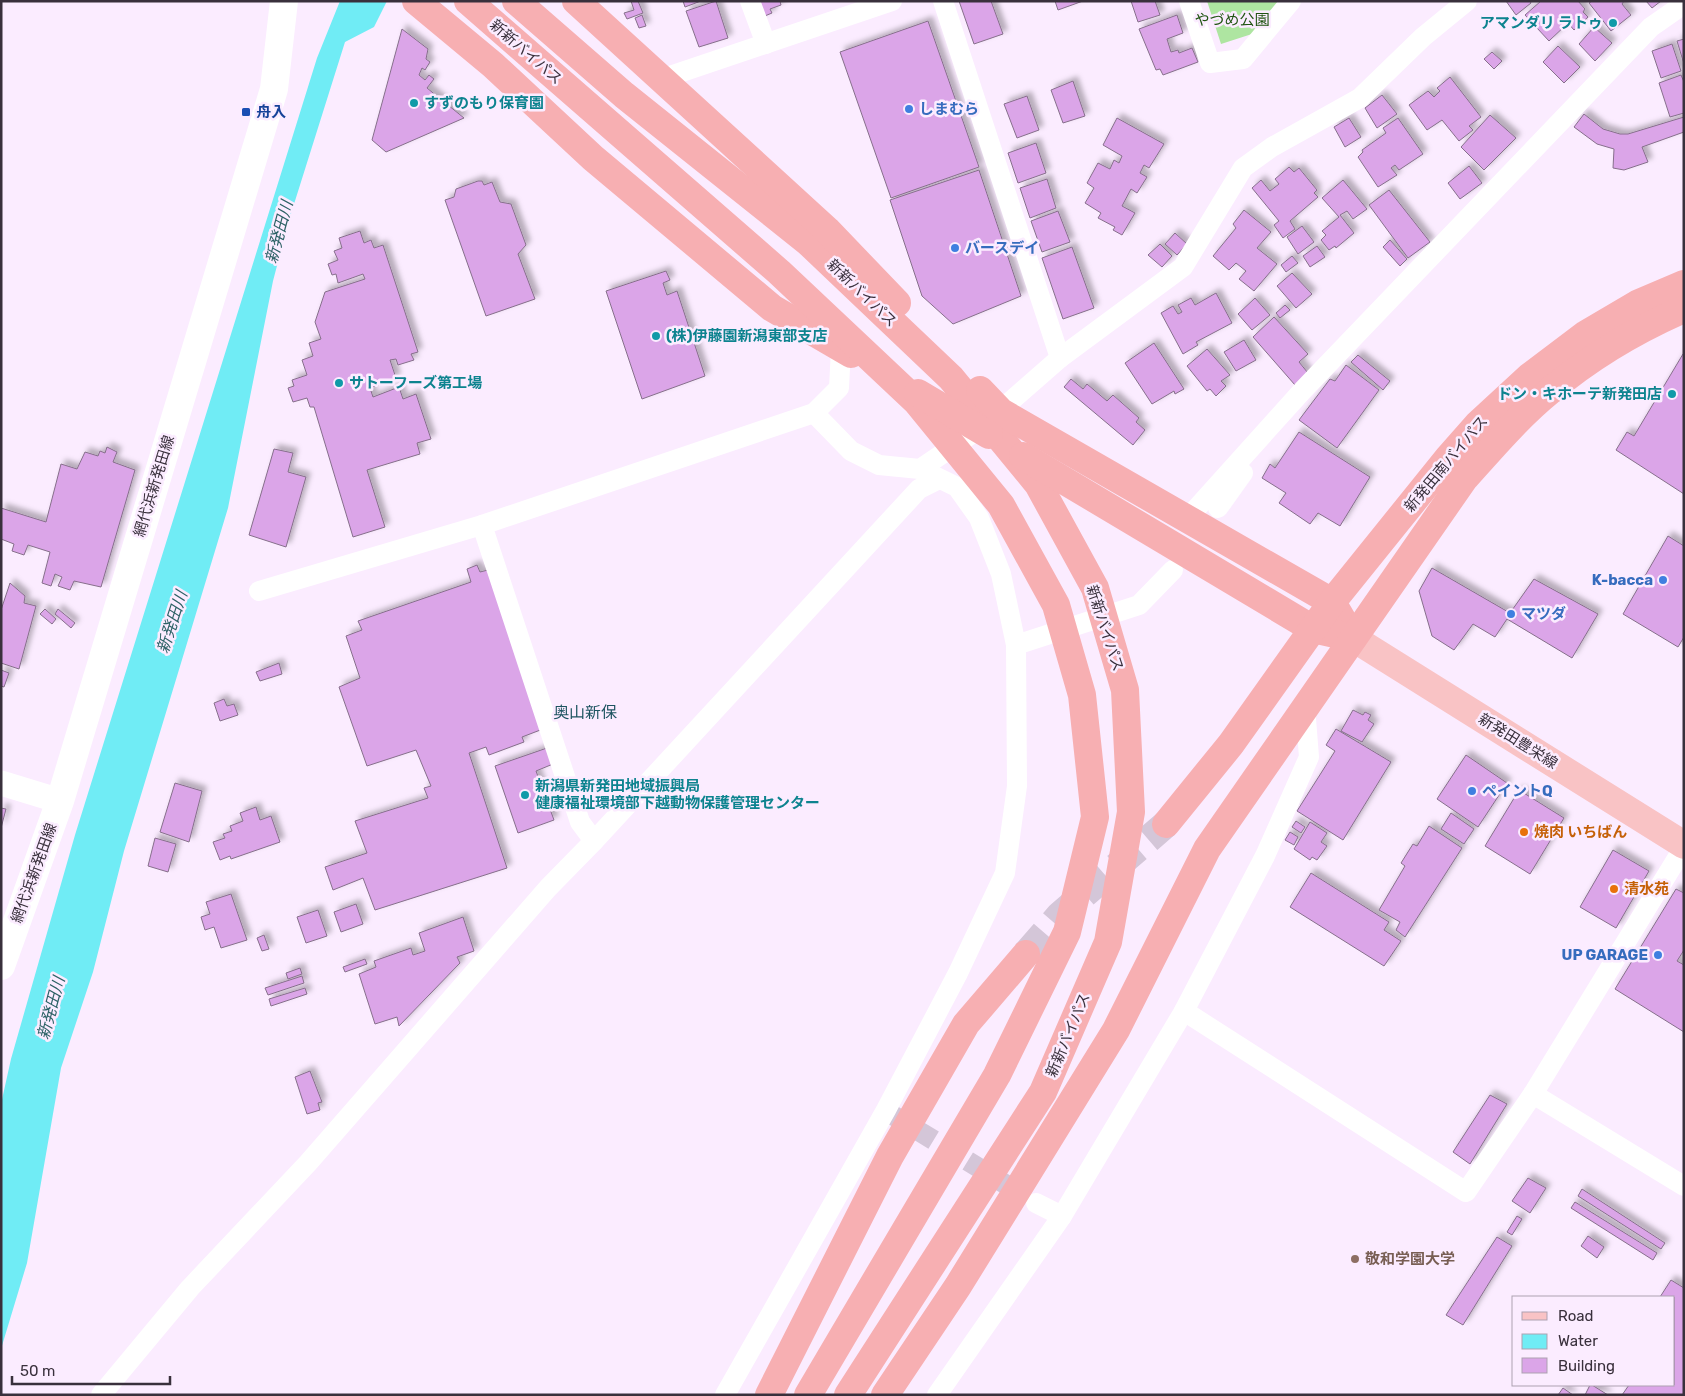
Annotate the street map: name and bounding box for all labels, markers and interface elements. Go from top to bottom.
park label: やづめ公園 [1194,11,1270,29]
place label: アマンダリ ラトゥ [1480,14,1603,32]
street label: 新新バイパス [486,16,566,88]
marker: アマンダリ ラトゥ [1607,17,1619,29]
place label: すずのもり保育園 [424,94,544,112]
marker: すずのもり保育園 [408,97,420,109]
place label: しまむら [919,100,979,118]
place label: 舟入 [256,103,286,121]
marker: しまむら [903,103,915,115]
marker: 舟入 [240,106,252,118]
water label: 新発田川 [262,197,297,265]
place label: バースデイ [965,239,1039,257]
marker: バースデイ [949,242,961,254]
street label: 新新バイパス [823,255,901,331]
place label: (株)伊藤園新潟東部支店 [666,327,828,345]
marker: (株)伊藤園新潟東部支店 [650,330,662,342]
place label: サトーフーズ第工場 [349,374,482,392]
marker: サトーフーズ第工場 [333,377,345,389]
place label: ドン・キホーテ新発田店 [1497,385,1662,403]
marker: ドン・キホーテ新発田店 [1666,388,1678,400]
street label: 新発田南バイパス [1401,412,1491,516]
street label: 網代浜新発田線 [130,433,178,539]
place label: K-bacca [1592,571,1653,589]
marker: K-bacca [1657,574,1669,586]
street label: 新新バイパス [1083,583,1127,673]
water label: 新発田川 [153,587,192,655]
place label: マツダ [1521,605,1566,623]
marker: マツダ [1505,608,1517,620]
district label: 奥山新保 [553,703,617,722]
street label: 新発田豊栄線 [1475,710,1561,772]
place label: 新潟県新発田地域振興局 健康福祉環境部下越動物保護管理センター [535,777,820,812]
place label: ペイントQ [1482,782,1553,800]
marker: ペイントQ [1466,785,1478,797]
marker: 新潟県新発田地域振興局 健康福祉環境部下越動物保護管理センター [519,789,531,801]
street label: 網代浜新発田線 [8,821,60,925]
place label: 焼肉 いちばん [1534,823,1627,841]
marker: 焼肉 いちばん [1518,826,1530,838]
place label: 清水苑 [1624,880,1669,898]
marker: 清水苑 [1608,883,1620,895]
place label: UP GARAGE [1562,946,1648,964]
marker: UP GARAGE [1652,949,1664,961]
water label: 新発田川 [34,973,69,1041]
street label: 新新バイパス [1042,990,1094,1080]
place label: 敬和学園大学 [1365,1250,1455,1268]
marker: 敬和学園大学 [1349,1253,1361,1265]
legend [1512,1296,1675,1386]
text: Road [1558,1307,1594,1325]
text: Water [1558,1332,1598,1350]
scale bar [12,1354,170,1386]
text: Building [1558,1357,1615,1375]
text: 50 m [20,1362,55,1380]

